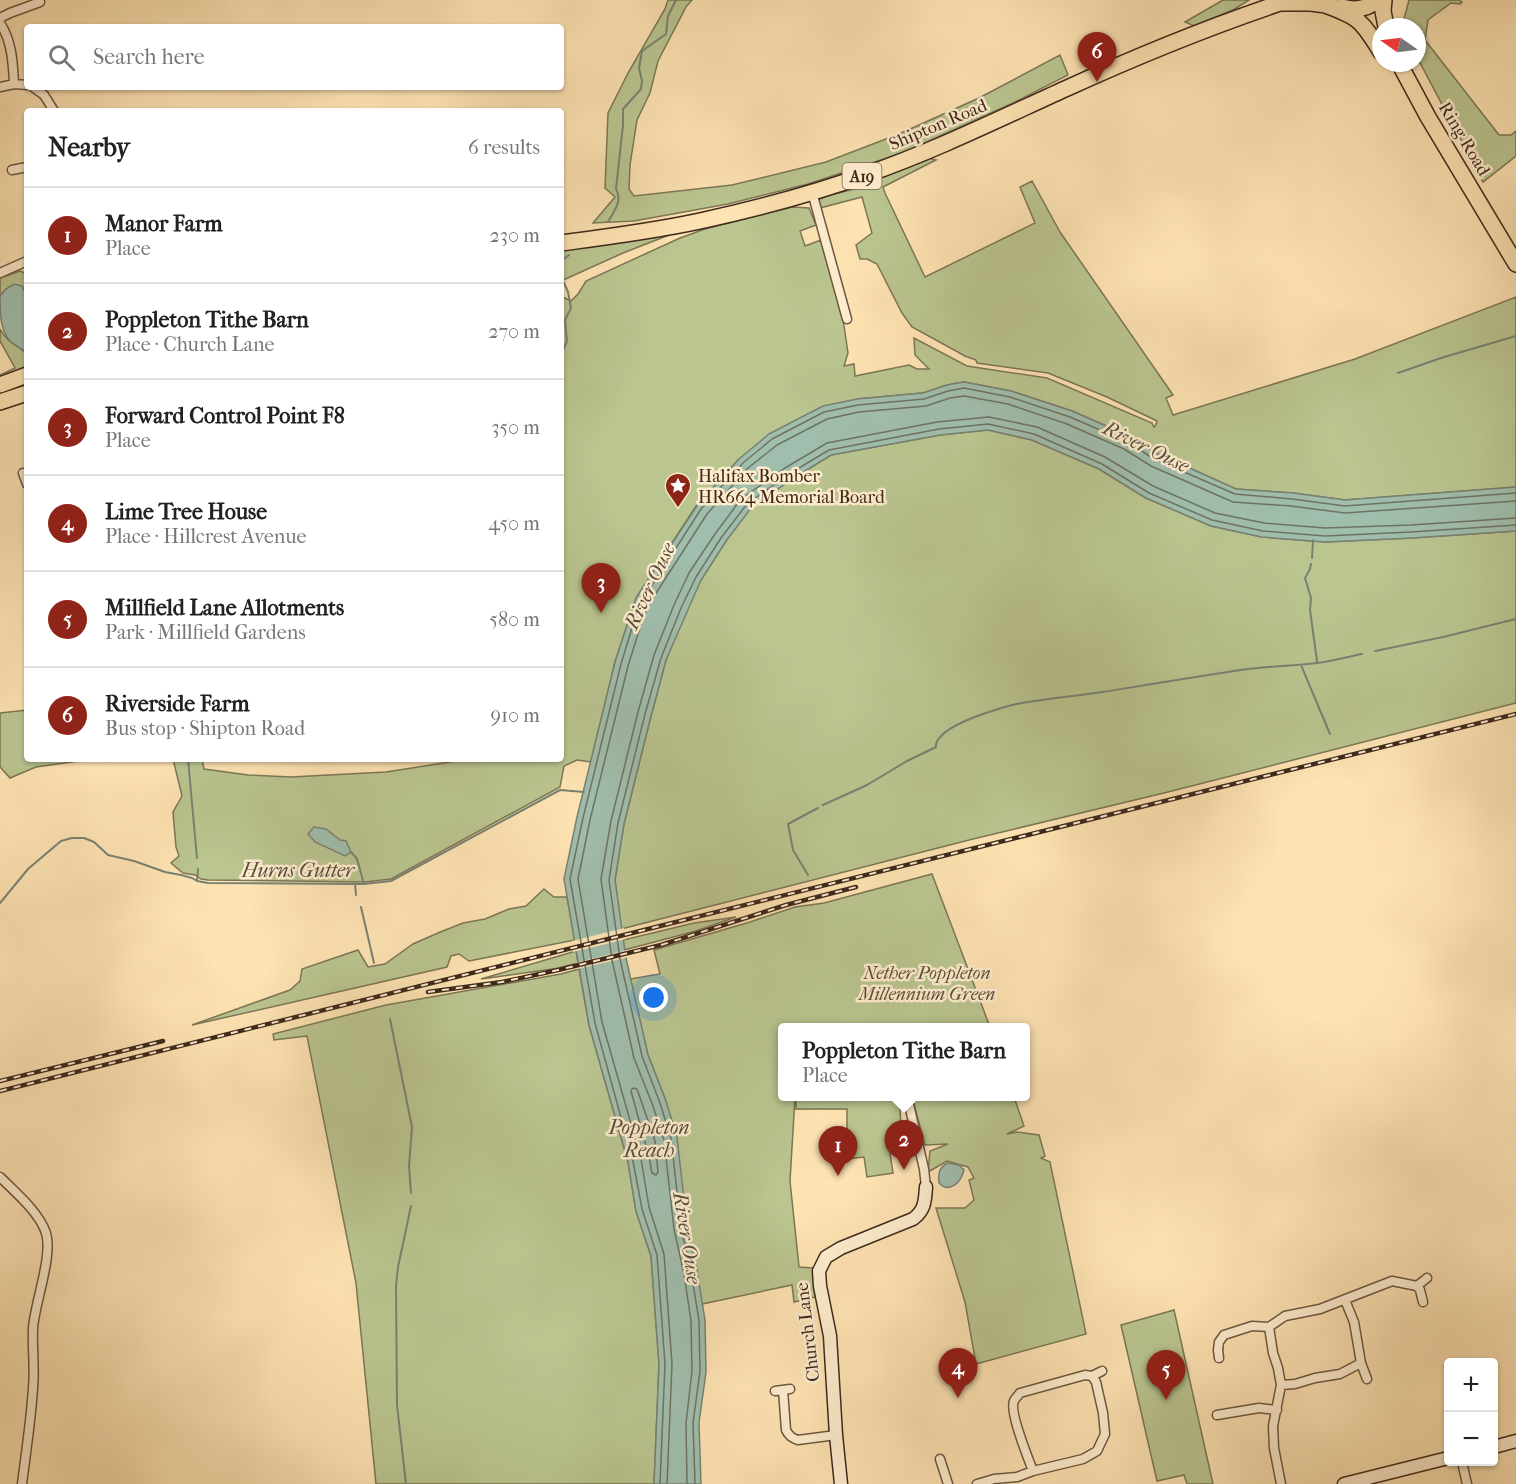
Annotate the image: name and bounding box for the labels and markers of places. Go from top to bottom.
pin: 6 [1078,32,1116,82]
place label: Halifax Bomber HR664 Memorial Board [698,466,885,508]
place icon: Halifax Bomber HR664 Memorial Board [663,471,693,509]
pin: 3 [582,564,620,613]
pin: 2 [884,1120,924,1170]
pin: 1 [818,1126,858,1176]
pin: 4 [938,1348,978,1398]
pin: 5 [1146,1350,1186,1400]

